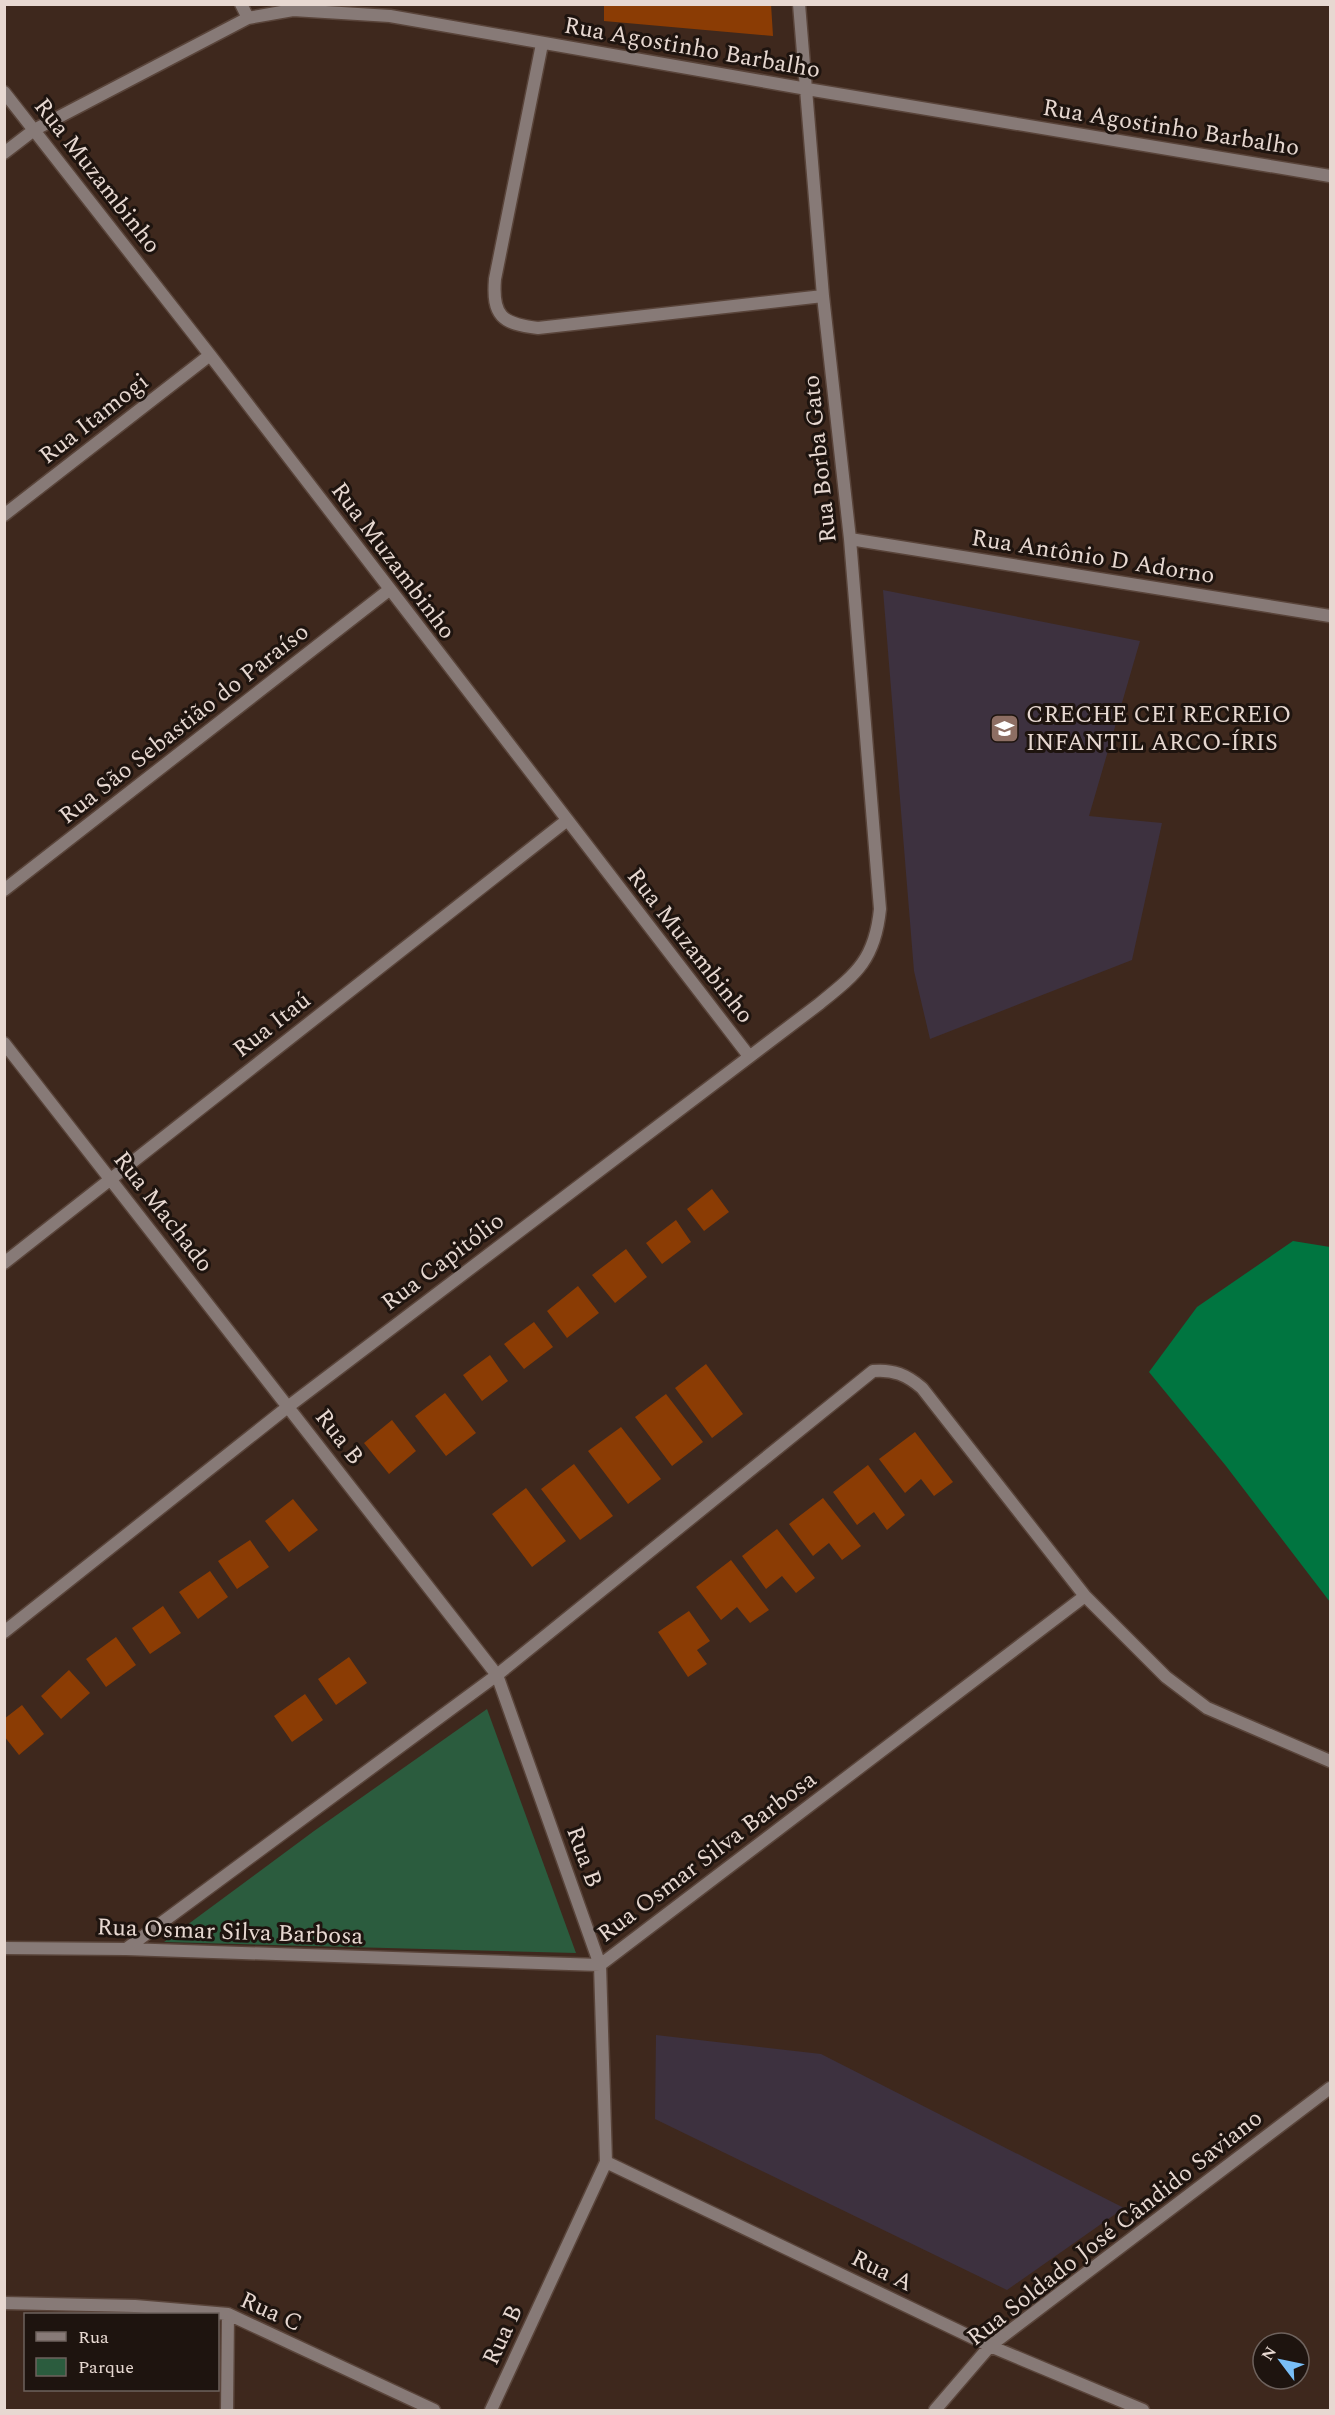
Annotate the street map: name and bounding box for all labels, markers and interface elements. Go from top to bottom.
street label: Rua Agostinho Barbalho [561,8,823,88]
street label: Rua Muzambinho [25,90,169,262]
street label: Rua Agostinho Barbalho [1040,90,1302,166]
street label: Rua Itamogi [31,365,157,473]
street label: Rua Borba Gato [793,373,847,545]
street label: Rua Muzambinho [322,475,464,647]
street label: Rua Antônio D Adorno [969,520,1217,594]
street label: Rua São Sebastião do Paraíso [51,615,317,833]
place label: CRECHE CEI RECREIO INFANTIL ARCO-ÍRIS [1026,697,1291,761]
school or university icon: CRECHE CEI RECREIO INFANTIL ARCO-ÍRIS [989,713,1021,745]
street label: Rua Muzambinho [618,860,762,1032]
street label: Rua Itaú [225,983,319,1067]
street label: Rua Machado [104,1144,222,1280]
street label: Rua Capitólio [374,1204,512,1320]
street label: Rua B [305,1401,373,1473]
street label: Rua Osmar Silva Barbosa [590,1762,825,1952]
street label: Rua B [556,1821,612,1893]
street label: Rua Osmar Silva Barbosa [96,1909,364,1955]
street label: Rua Soldado José Cândido Saviano [959,2101,1271,2355]
street label: Rua A [845,2241,919,2301]
street label: Rua C [234,2282,308,2342]
street label: Rua B [473,2299,533,2371]
legend [24,2313,219,2391]
text: Rua [78,2324,109,2351]
north arrow [1251,2331,1311,2391]
text: N [1255,2342,1283,2365]
text: Parque [78,2354,134,2381]

